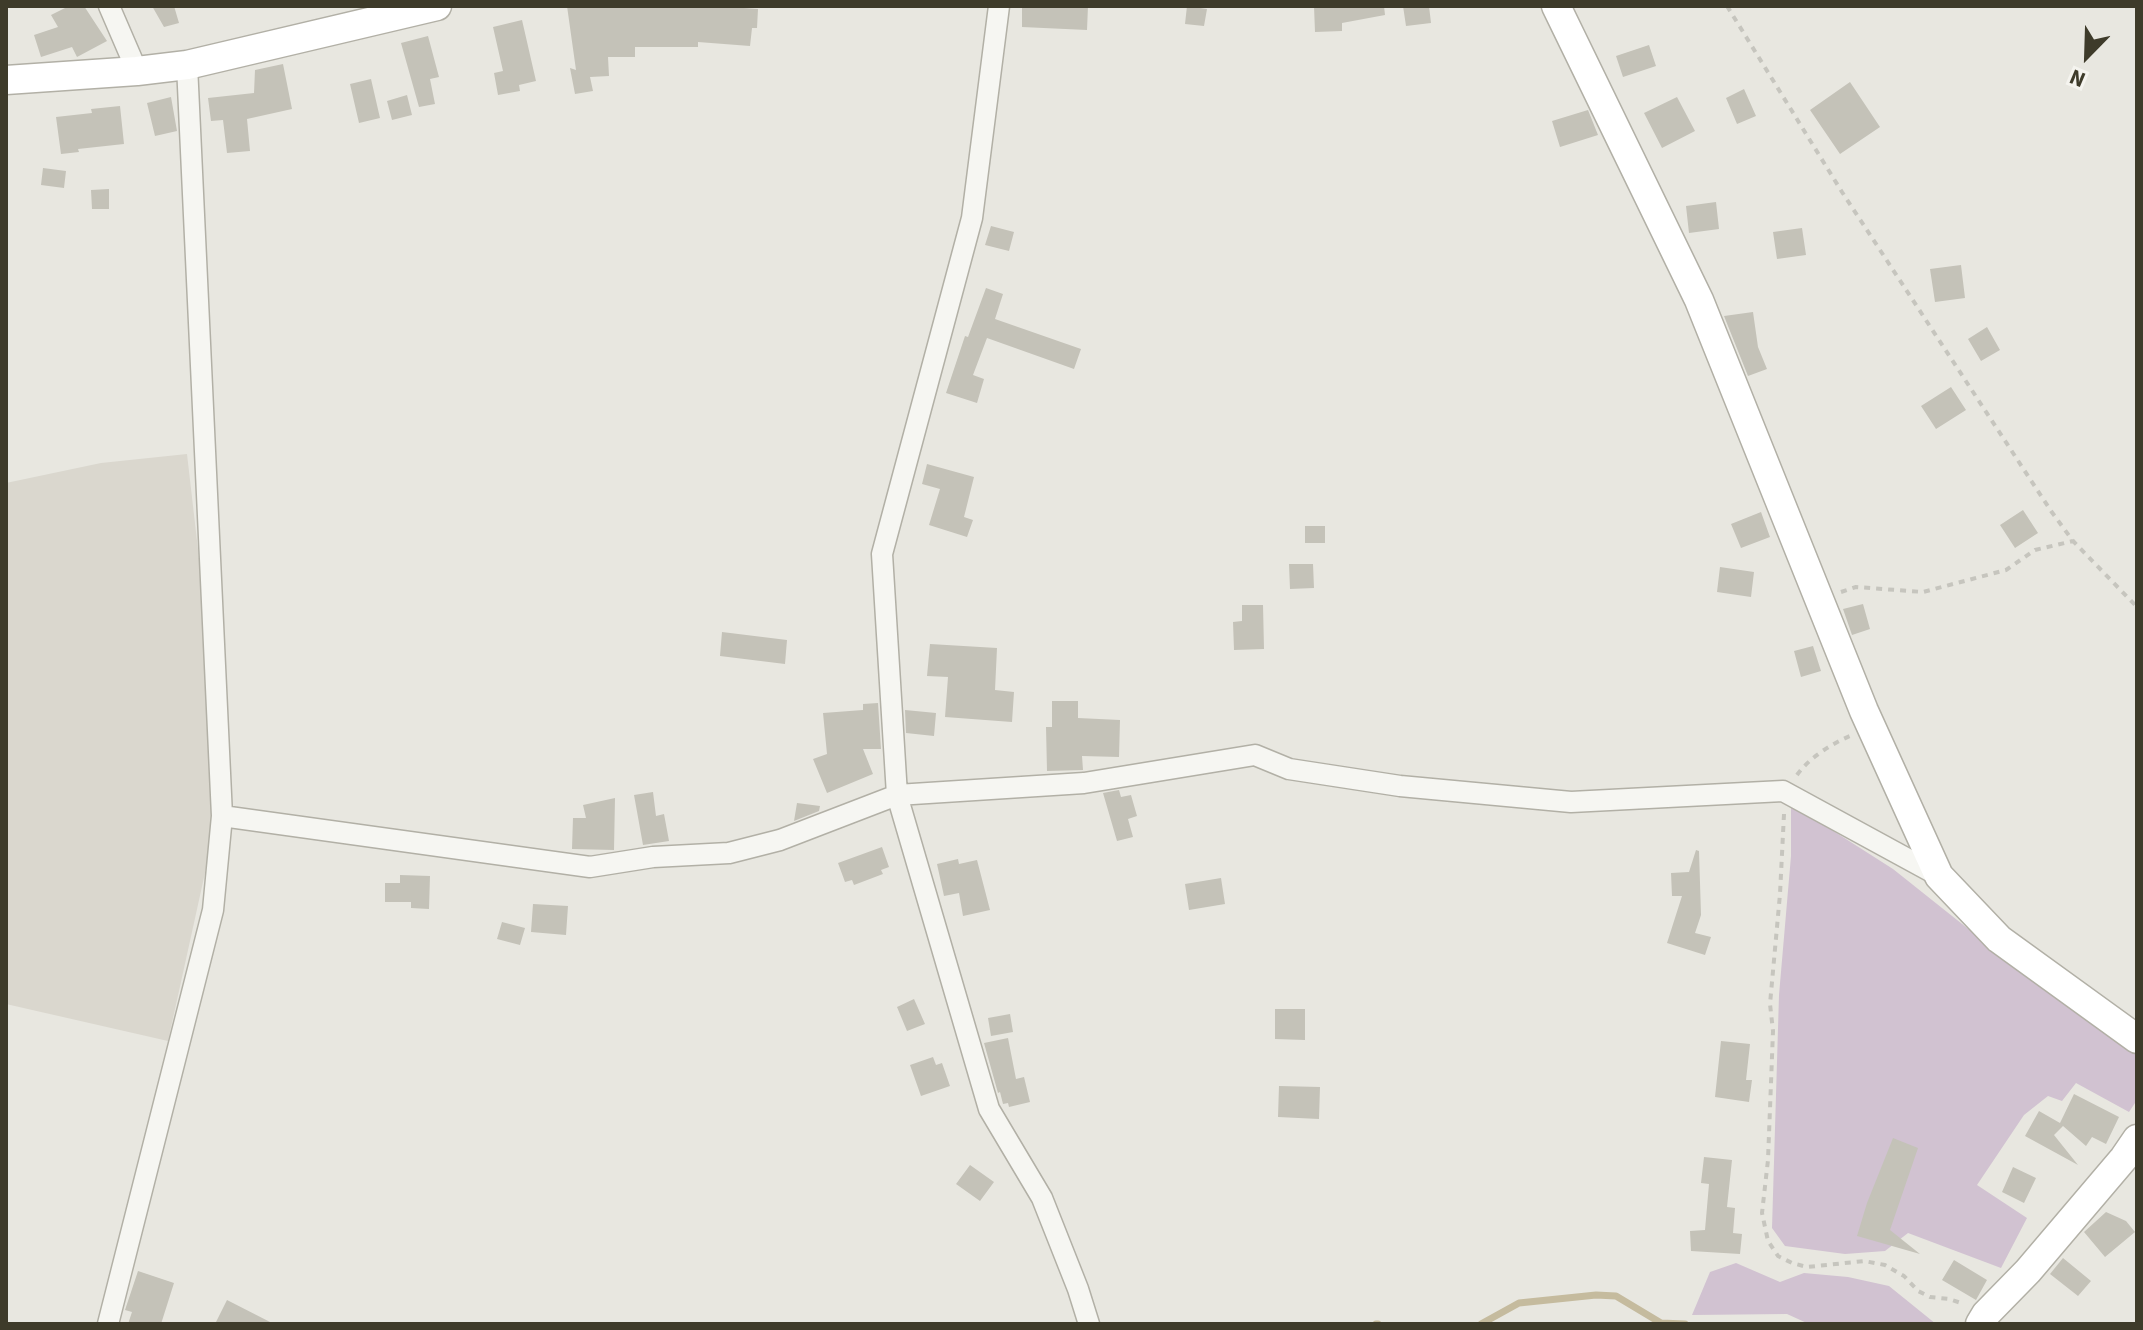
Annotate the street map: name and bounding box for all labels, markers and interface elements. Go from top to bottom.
north arrow [2047,16,2127,96]
text: N [2065,61,2091,96]

